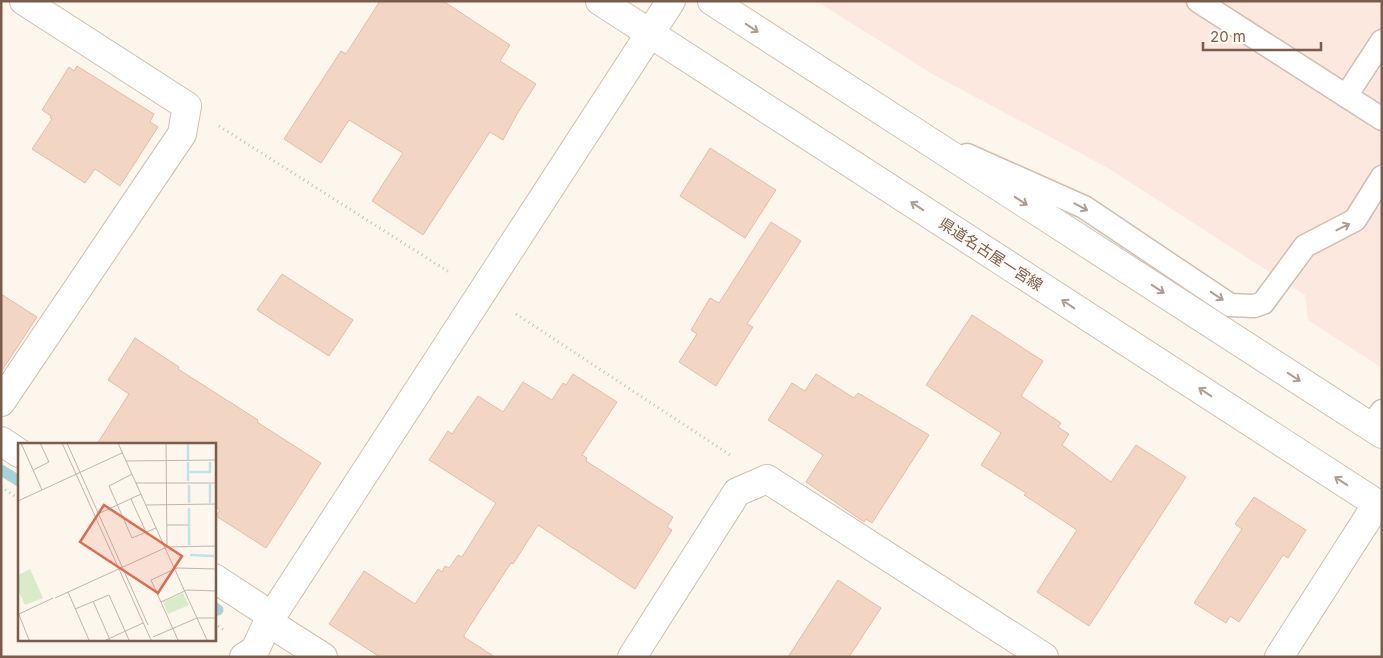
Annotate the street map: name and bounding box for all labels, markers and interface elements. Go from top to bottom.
scale bar [1203,20,1320,52]
one-way arrow [745,23,759,33]
text: 20 m [1210,27,1246,46]
one-way arrow [1014,197,1028,207]
one-way arrow [911,200,925,210]
one-way arrow [1074,202,1089,212]
street label: 県道名古屋一宮線 [935,213,1047,295]
one-way arrow [1335,222,1350,231]
one-way arrow [1151,284,1165,295]
one-way arrow [1210,291,1224,301]
one-way arrow [1062,298,1076,308]
one-way arrow [1287,373,1301,383]
one-way arrow [1198,387,1212,397]
inset map [18,443,215,640]
one-way arrow [1334,475,1348,486]

